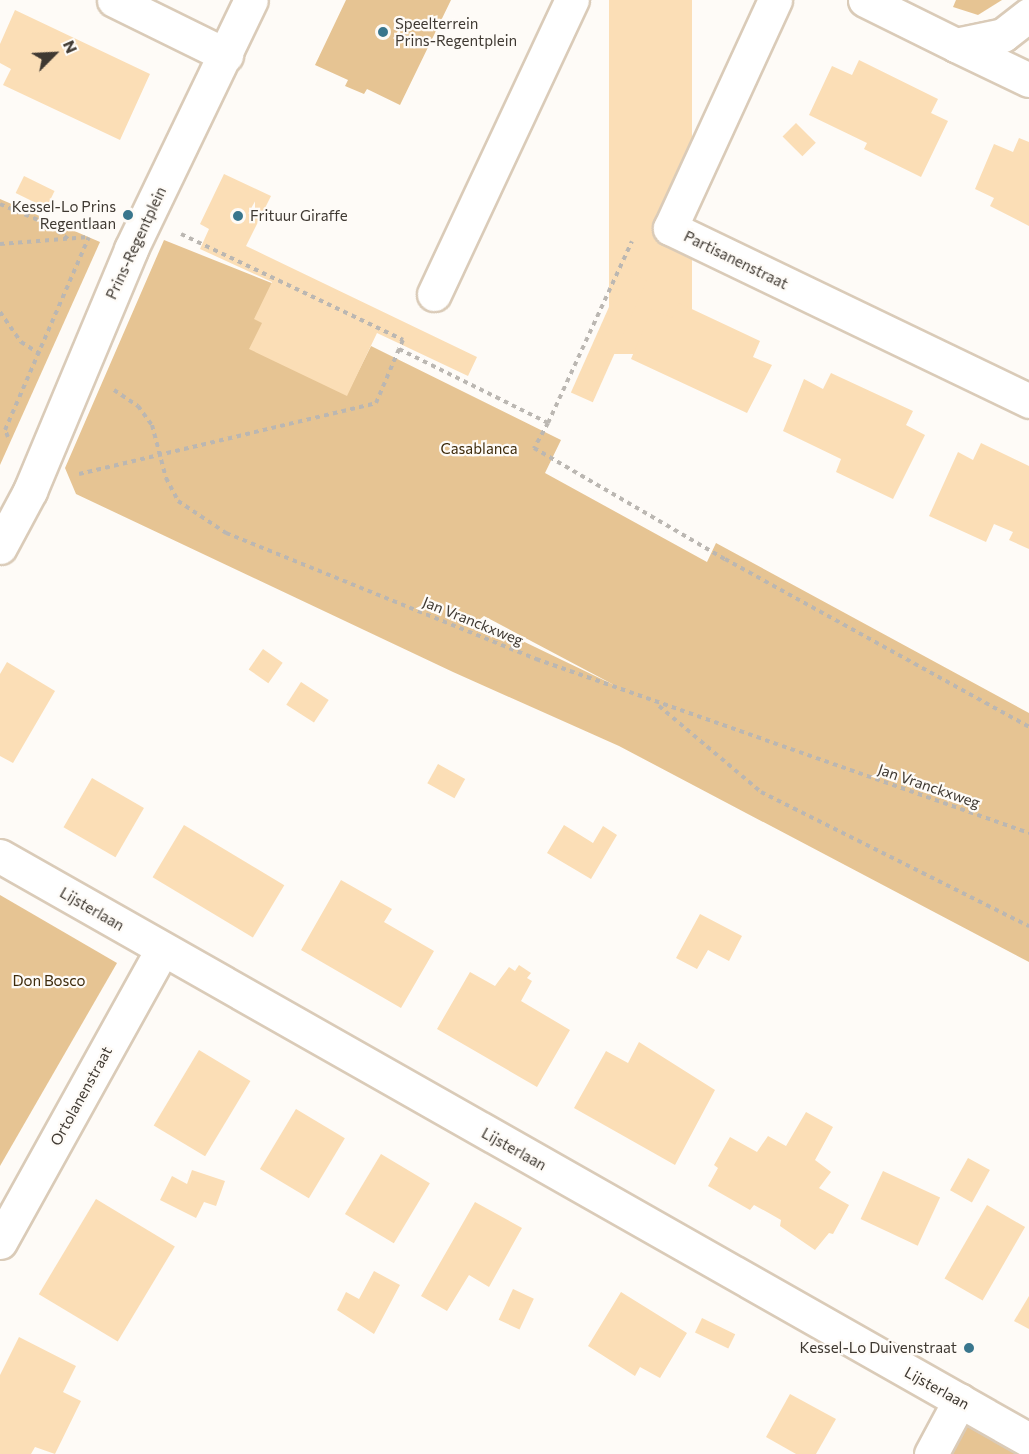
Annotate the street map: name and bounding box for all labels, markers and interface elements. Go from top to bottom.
place label: Speelterrein Prins-Regentplein [395,14,517,49]
north arrow [24,24,84,84]
marker: Speelterrein Prins-Regentplein [376,25,390,39]
text: N [60,37,82,56]
street label: Prins-Regentplein [102,184,170,302]
place label: Kessel-Lo Prins Regentlaan [12,197,116,232]
place label: Frituur Giraffe [250,207,348,225]
marker: Kessel-Lo Prins Regentlaan [121,208,135,222]
marker: Frituur Giraffe [231,209,245,223]
street label: Partisanenstraat [681,227,791,293]
park label: Casablanca [440,440,518,458]
street label: Jan Vranckxweg [420,593,526,649]
street label: Jan Vranckxweg [876,760,982,812]
street label: Lijsterlaan [57,883,127,935]
park label: Don Bosco [12,972,86,990]
street label: Ortolanenstraat [46,1043,116,1149]
street label: Lijsterlaan [479,1124,549,1174]
place label: Kessel-Lo Duivenstraat [800,1339,957,1357]
marker: Kessel-Lo Duivenstraat [962,1341,976,1355]
street label: Lijsterlaan [902,1363,972,1413]

